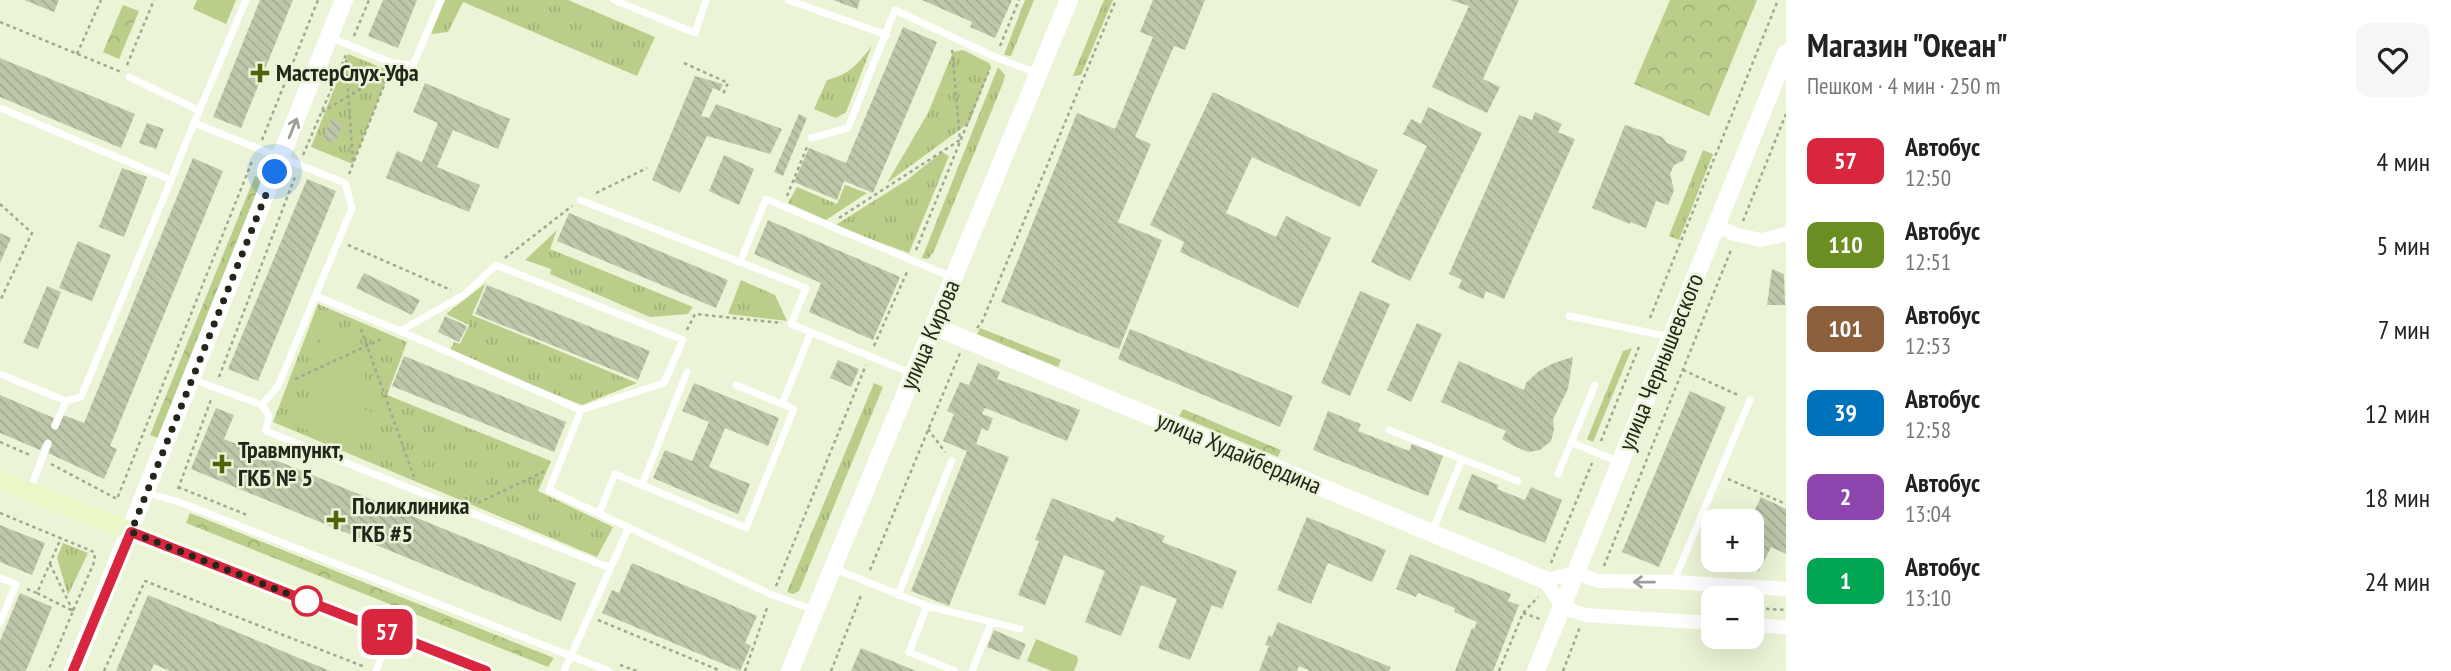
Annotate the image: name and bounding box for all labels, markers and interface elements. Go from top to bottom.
text: Магазин "Океан" [1807,23,2008,66]
button: heart [2356,23,2430,97]
place label: МастерСлух-Уфа [276,57,419,88]
marker: МастерСлух-Уфа [250,63,270,83]
text: Пешком · 4 мин · 250 m [1807,71,2000,100]
one-way arrow [288,117,301,139]
text: Автобус [1905,130,1980,163]
text: 57 [1834,145,1857,176]
text: 4 мин [2377,145,2430,178]
your location [257,154,292,189]
text: 12:50 [1905,163,1951,192]
text: Автобус [1905,214,1980,247]
text: 110 [1828,229,1863,260]
text: 5 мин [2377,229,2430,262]
text: 12:51 [1905,247,1951,276]
street label: улица Чернышевского [1611,269,1710,455]
street label: улица Кирова [892,275,967,395]
text: Автобус [1905,298,1980,331]
text: 101 [1828,313,1863,344]
text: 7 мин [2378,313,2430,346]
text: 12:53 [1905,331,1951,360]
text: Автобус [1905,382,1980,415]
text: 39 [1834,397,1857,428]
text: 12 мин [2365,397,2430,430]
street label: улица Худайбердина [1152,404,1326,501]
text: 12:58 [1905,415,1951,444]
place label: Травмпункт, ГКБ № 5 [238,434,344,493]
marker: Травмпункт, ГКБ № 5 [212,454,232,474]
text: Автобус [1905,466,1980,499]
text: 2 [1840,481,1851,512]
text: 18 мин [2365,481,2430,514]
place label: Поликлиника ГКБ #5 [352,490,470,549]
text: 13:04 [1905,499,1951,528]
map controls [1701,509,1764,649]
button: + [1701,509,1764,572]
marker: Поликлиника ГКБ #5 [326,510,346,530]
text: Автобус [1905,550,1980,583]
text: 1 [1840,565,1851,596]
text: 24 мин [2365,565,2430,598]
one-way arrow [1633,575,1656,589]
text: 13:10 [1905,583,1951,612]
unlabelled marker [292,586,322,616]
button: − [1701,586,1764,649]
line badge: 57 [356,609,418,655]
text: 57 [376,616,398,647]

